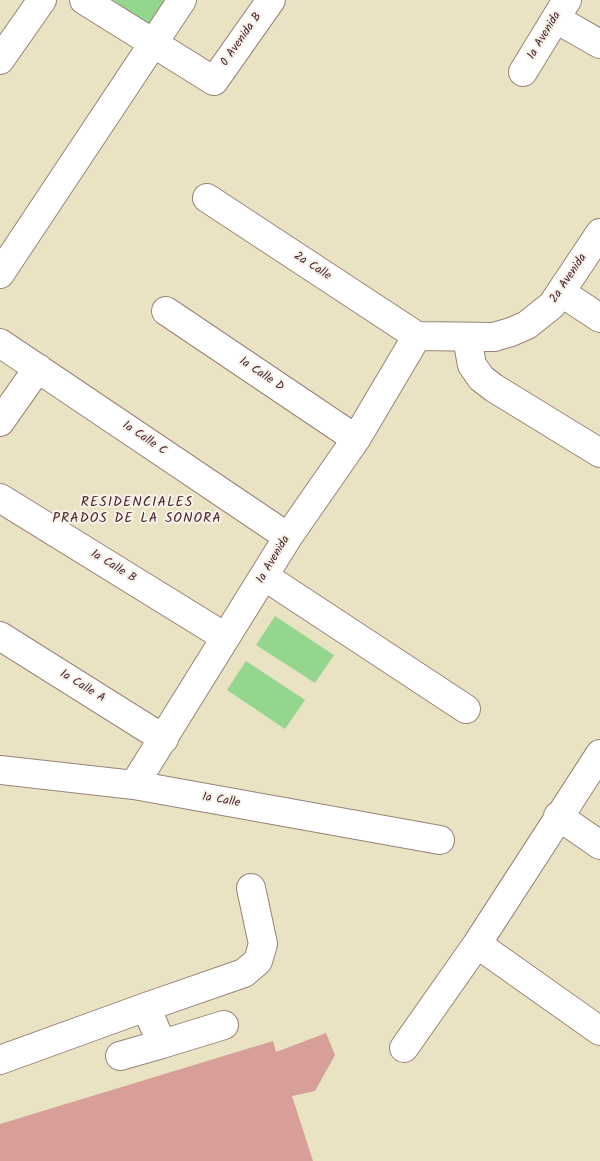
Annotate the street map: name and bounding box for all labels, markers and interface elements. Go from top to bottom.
street label: 1a Avenida [525,10,565,62]
street label: 0 Avenida B [218,11,266,69]
street label: 2a Calle [291,250,333,284]
street label: 2a Avenida [547,252,591,306]
street label: 1a Calle D [236,355,286,395]
street label: 1a Calle C [119,419,169,459]
district label: RESIDENCIALES PRADOS DE LA SONORA [50,496,224,528]
street label: 1a Avenida [254,534,294,586]
street label: 1a Calle B [88,547,138,587]
street label: 1a Calle A [57,668,107,706]
street label: 1a Calle [201,791,241,811]

